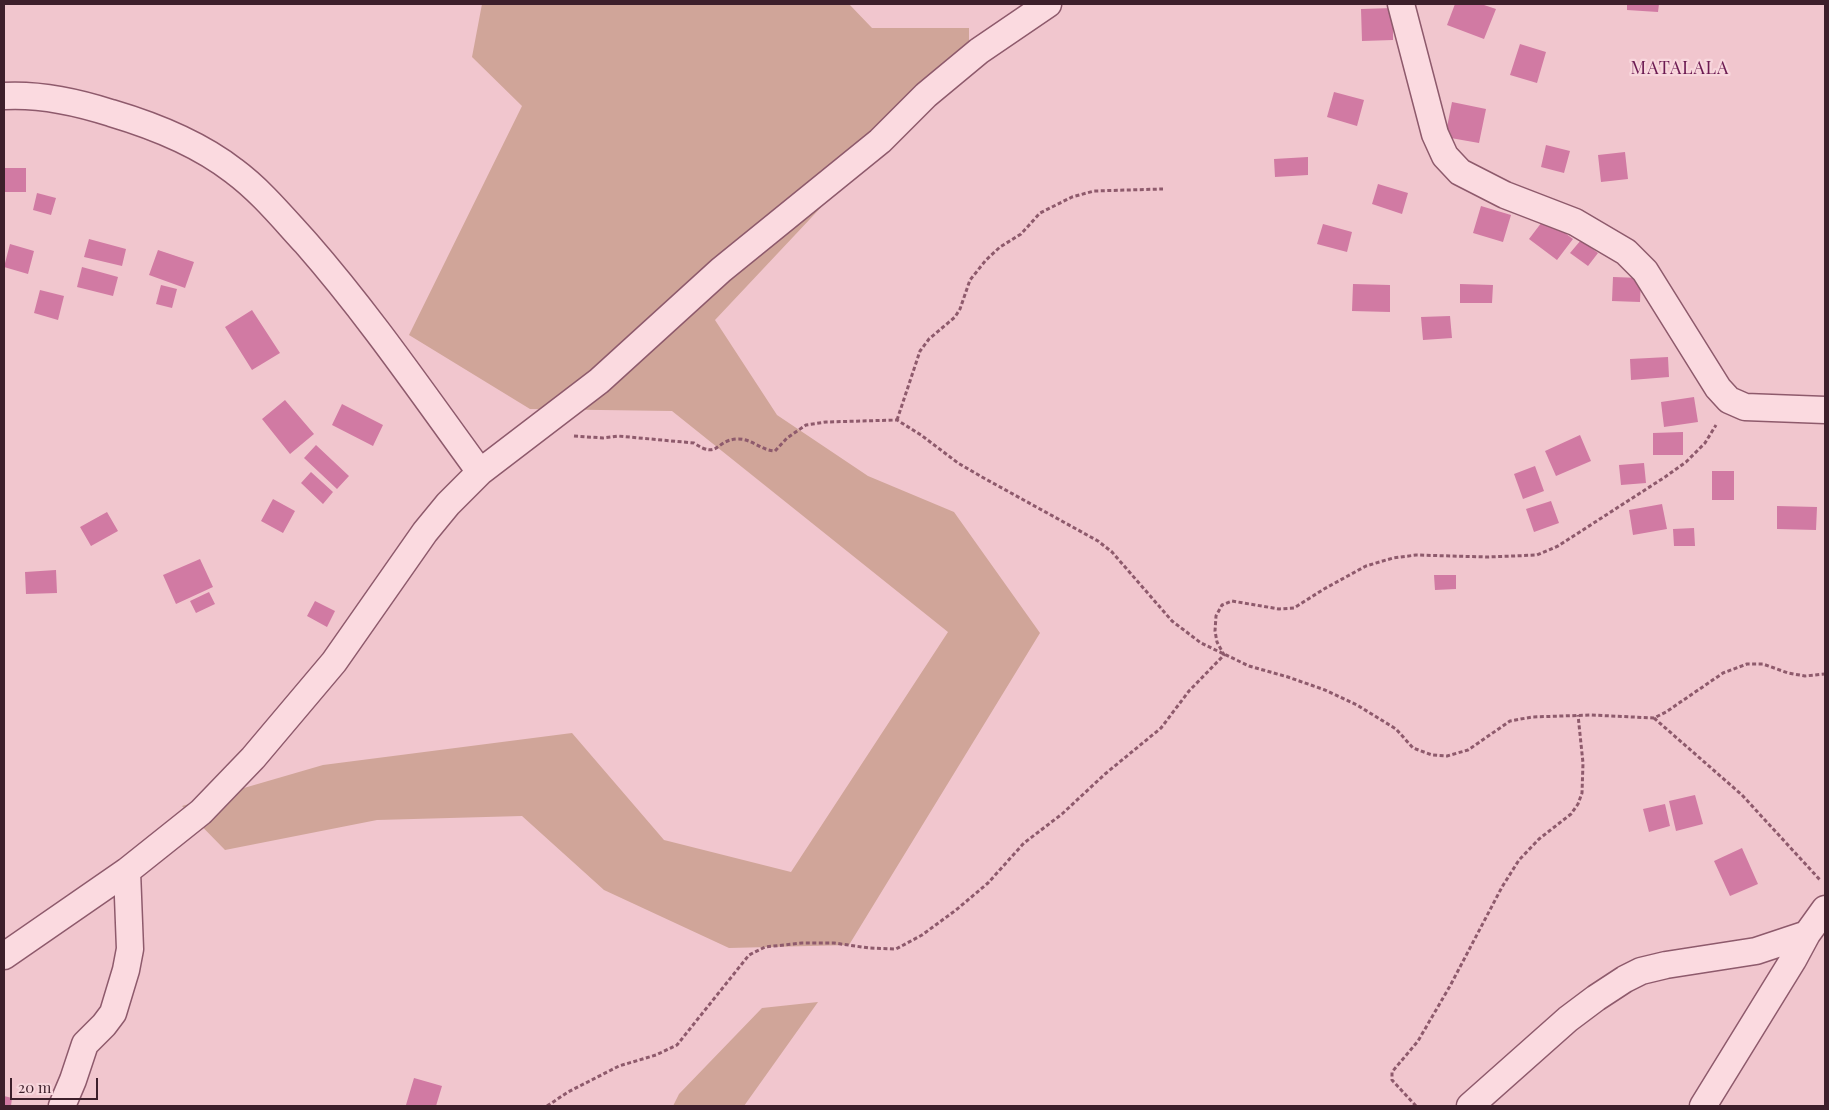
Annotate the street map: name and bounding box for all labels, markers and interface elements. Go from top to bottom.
district label: MATALALA [1630,57,1730,79]
scale bar [12,1068,100,1100]
text: 20 m [18,1077,51,1097]

